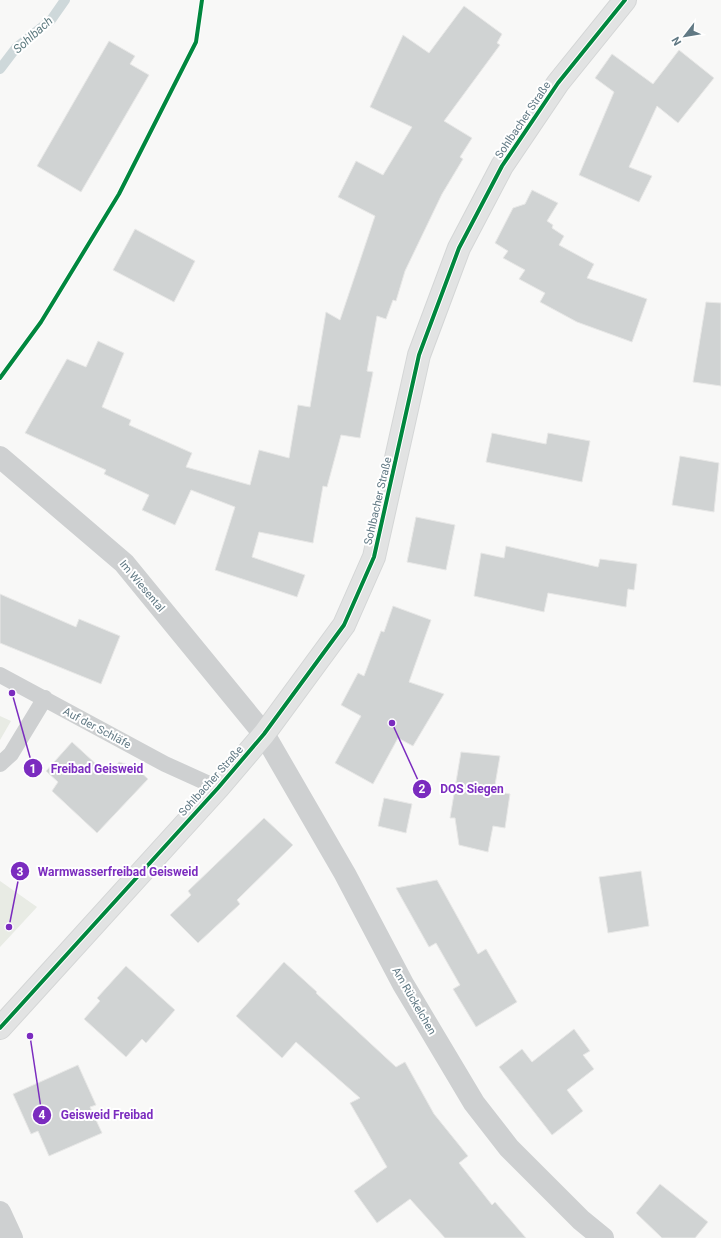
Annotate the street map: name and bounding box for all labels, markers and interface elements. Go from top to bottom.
water label: Sohlbach [10,14,56,56]
north arrow [665,16,705,56]
text: N [669,34,684,48]
street label: Sohlbacher Straße [492,79,554,161]
street label: Sohlbacher Straße [362,456,394,546]
street label: Im Wiesental [117,558,167,614]
street label: Auf der Schläfe [61,705,133,751]
street label: Sohlbacher Straße [176,743,246,819]
callout: Freibad Geisweid [23,756,151,780]
text: 1 [30,762,36,776]
text: Freibad Geisweid [51,762,143,776]
callout: DOS Siegen [412,777,511,801]
text: 2 [419,782,426,796]
text: DOS Siegen [440,782,504,796]
callout: Warmwasserfreibad Geisweid [10,859,206,883]
text: 3 [17,865,24,879]
text: Warmwasserfreibad Geisweid [38,865,198,879]
street label: Am Rückelchen [389,965,439,1037]
callout: Geisweid Freibad [32,1103,161,1127]
text: 4 [39,1108,46,1122]
text: Geisweid Freibad [61,1108,153,1122]

